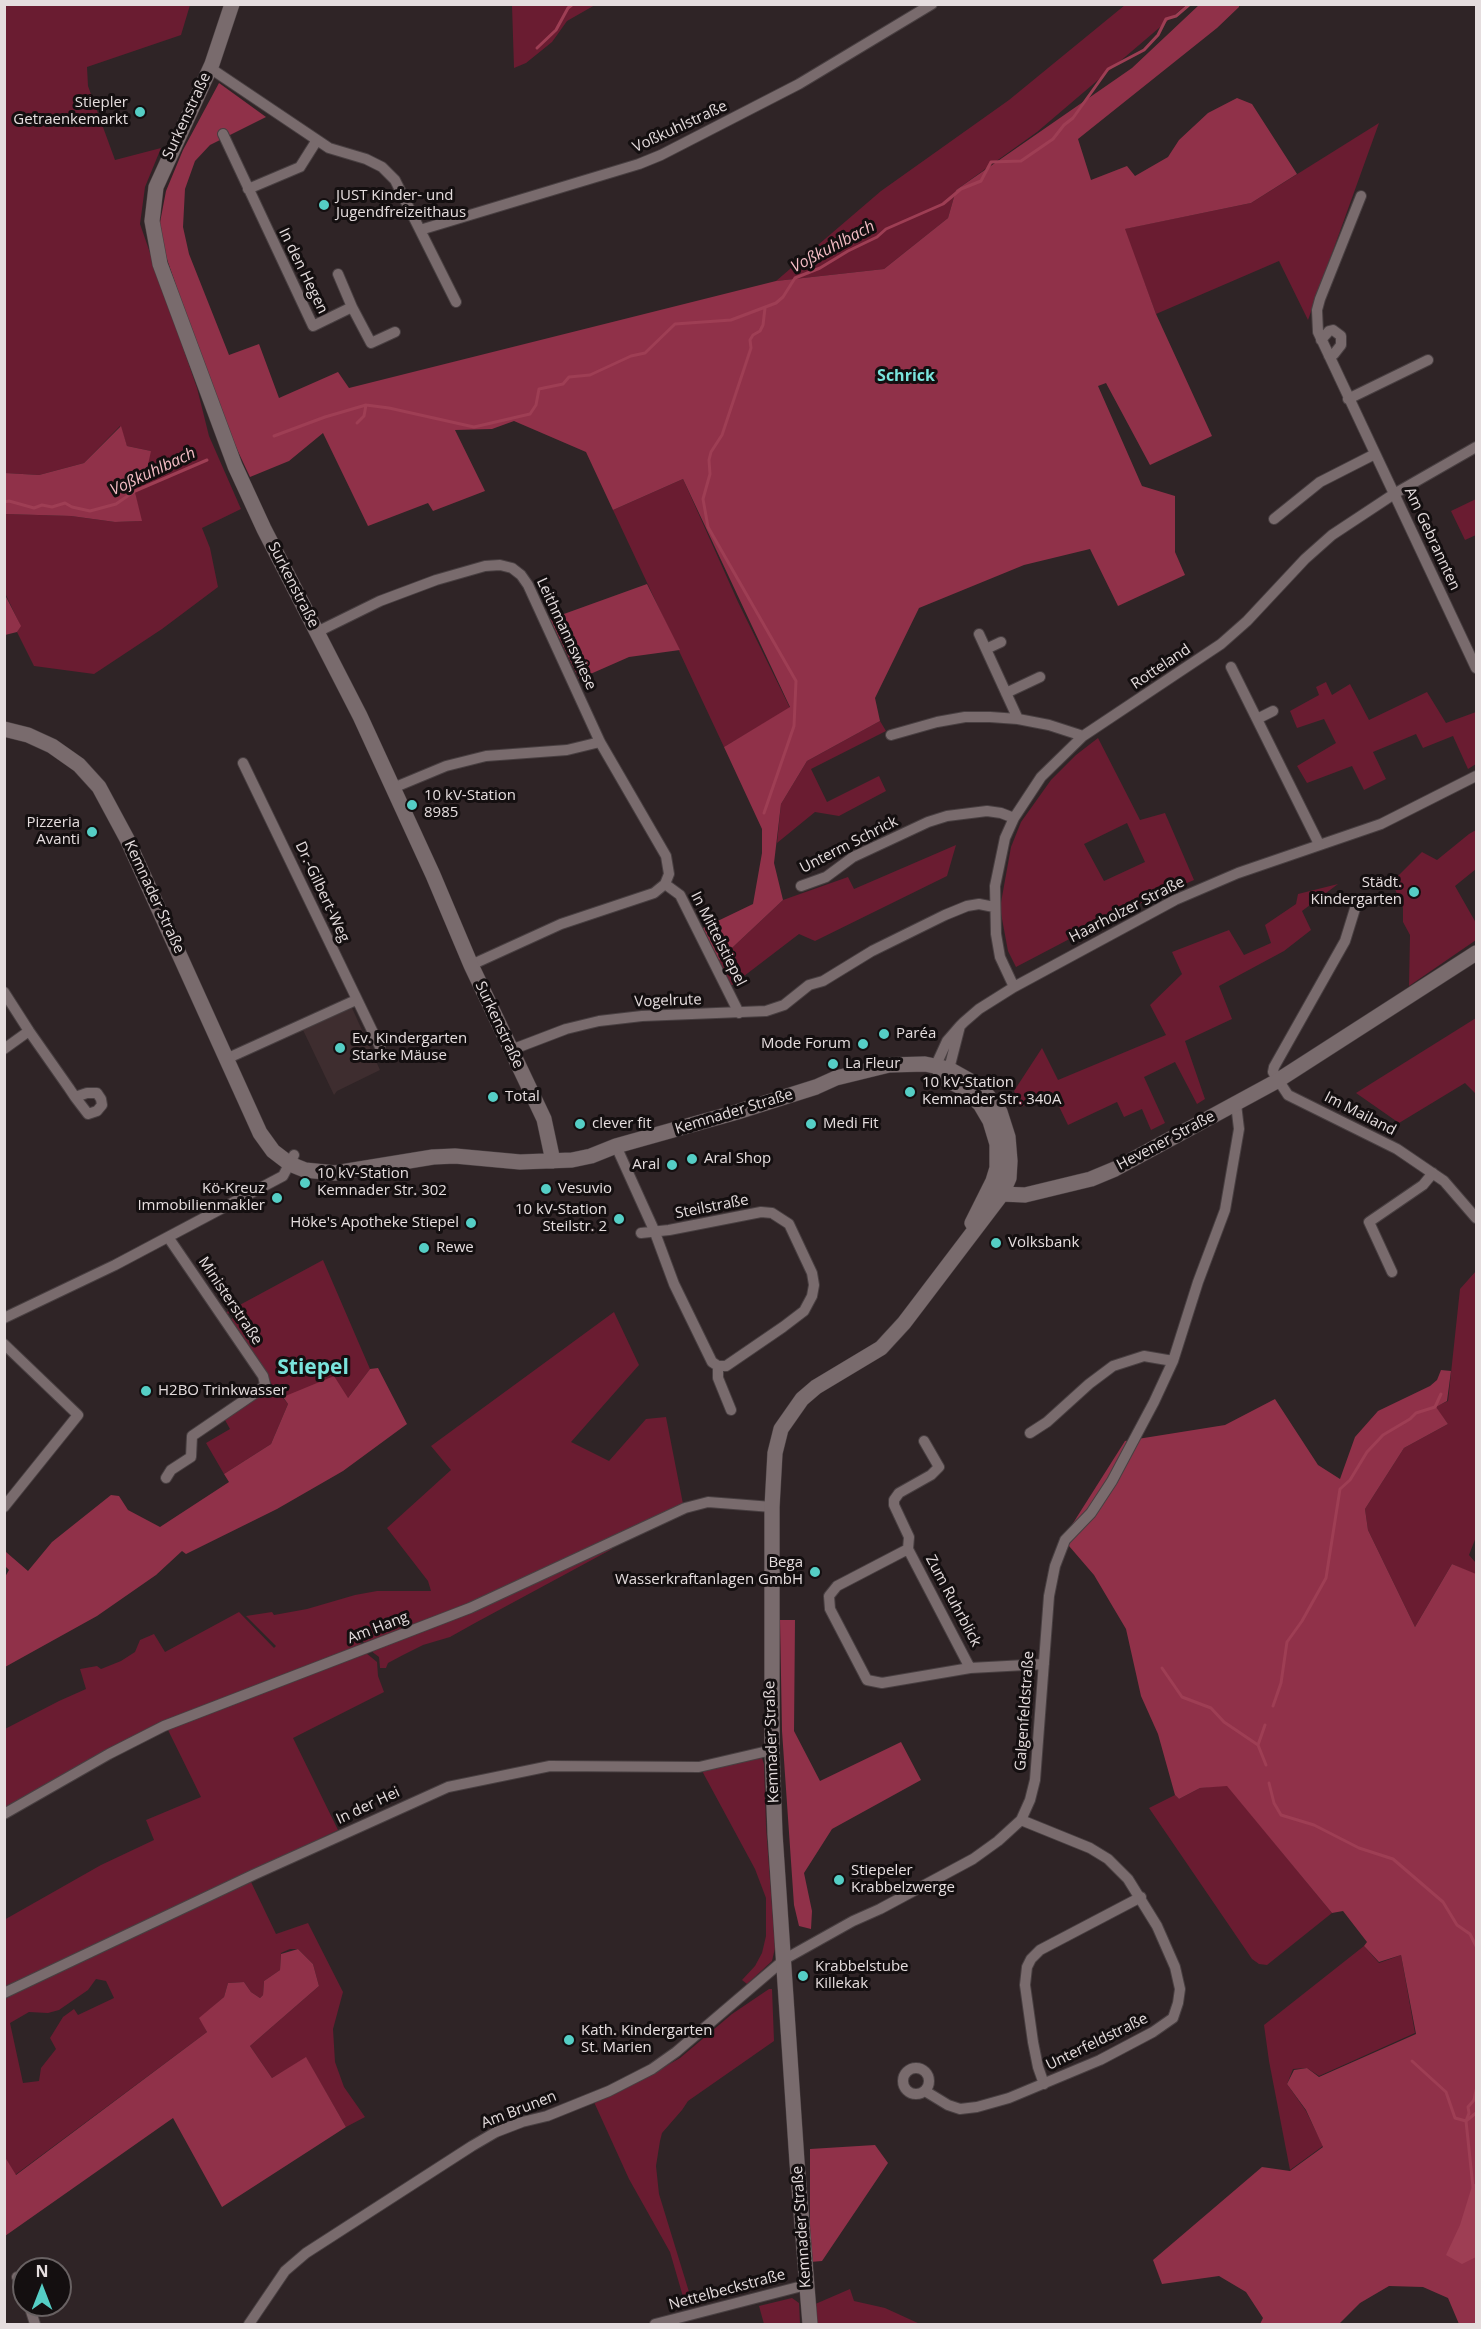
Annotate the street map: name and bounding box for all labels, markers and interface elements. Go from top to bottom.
street label: Surkenstraße [159,70,215,162]
place label: Stiepler Getraenkemarkt [13,94,128,129]
street label: Voßkuhlstraße [630,97,730,157]
marker: Stiepler Getraenkemarkt [133,105,147,119]
place label: JUST Kinder- und Jugendfreizeithaus [336,187,466,222]
marker: JUST Kinder- und Jugendfreizeithaus [317,198,331,212]
water label: Voßkuhlbach [788,217,878,277]
street label: In den Hegen [274,225,332,317]
district label: Schrick [877,366,935,386]
water label: Voßkuhlbach [107,444,199,500]
street label: Am Gebrannten [1400,485,1464,593]
street label: Surkenstraße [264,539,322,631]
street label: Leithmannswiese [532,575,600,693]
street label: Rotteland [1128,641,1194,693]
place label: 10 kV-Station 8985 [424,787,516,822]
marker: 10 kV-Station 8985 [405,798,419,812]
street label: Unterm Schrick [797,813,901,877]
place label: Pizzeria Avanti [26,814,80,849]
marker: Pizzeria Avanti [85,825,99,839]
street label: Kemnader Straße [120,838,188,956]
street label: Dr.-Gilbert-Weg [291,839,353,945]
street label: Haarholzer Straße [1066,873,1188,947]
place label: Städt. Kindergarten [1311,874,1402,909]
marker: Städt. Kindergarten [1407,885,1421,899]
street label: In Mittelstiepel [686,889,750,989]
street label: Surkenstraße [471,979,527,1071]
street label: Vogelrute [634,991,702,1011]
place label: Paréa [896,1025,936,1043]
marker: Paréa [877,1027,891,1041]
place label: Ev. Kindergarten Starke Mäuse [352,1030,467,1065]
place label: Mode Forum [761,1035,851,1053]
marker: Mode Forum [856,1037,870,1051]
marker: Ev. Kindergarten Starke Mäuse [333,1041,347,1055]
place label: La Fleur [845,1055,900,1073]
marker: La Fleur [826,1057,840,1071]
place label: 10 kV-Station Kemnader Str. 340A [922,1074,1061,1109]
street label: Kemnader Straße [673,1085,795,1139]
marker: 10 kV-Station Kemnader Str. 340A [903,1085,917,1099]
place label: Total [505,1088,540,1106]
street label: Im Mailand [1321,1088,1399,1140]
marker: Total [486,1090,500,1104]
street label: Hevener Straße [1114,1108,1218,1174]
place label: clever fit [592,1115,652,1133]
place label: Medi Fit [823,1115,879,1133]
marker: clever fit [573,1117,587,1131]
marker: Medi Fit [804,1117,818,1131]
place label: Aral Shop [704,1150,771,1168]
marker: Aral Shop [685,1152,699,1166]
place label: Aral [632,1156,660,1174]
marker: Aral [665,1158,679,1172]
place label: 10 kV-Station Kemnader Str. 302 [317,1165,447,1200]
marker: 10 kV-Station Kemnader Str. 302 [298,1176,312,1190]
place label: Kö-Kreuz Immobilienmakler [137,1180,265,1215]
place label: Vesuvio [558,1180,612,1198]
marker: Vesuvio [539,1182,553,1196]
marker: Kö-Kreuz Immobilienmakler [270,1191,284,1205]
street label: Steilstraße [674,1191,750,1223]
place label: 10 kV-Station Steilstr. 2 [515,1201,607,1236]
marker: 10 kV-Station Steilstr. 2 [612,1212,626,1226]
place label: Höke's Apotheke Stiepel [290,1214,459,1232]
marker: Höke's Apotheke Stiepel [464,1216,478,1230]
place label: Volksbank [1008,1234,1079,1252]
marker: Volksbank [989,1236,1003,1250]
place label: Rewe [436,1239,474,1257]
marker: Rewe [417,1241,431,1255]
street label: Ministerstraße [194,1254,266,1348]
district label: Stiepel [277,1355,349,1381]
place label: H2BO Trinkwasser [158,1382,287,1400]
marker: H2BO Trinkwasser [139,1384,153,1398]
street label: Zum Ruhrblick [921,1552,985,1650]
place label: Bega Wasserkraftanlagen GmbH [615,1554,803,1589]
marker: Bega Wasserkraftanlagen GmbH [808,1565,822,1579]
street label: Am Hang [345,1608,411,1648]
street label: Galgenfeldstraße [1012,1651,1038,1771]
street label: Kemnader Straße [761,1680,783,1804]
street label: In der Hei [333,1783,403,1829]
place label: Stiepeler Krabbelzwerge [851,1862,955,1897]
marker: Stiepeler Krabbelzwerge [832,1873,846,1887]
place label: Krabbelstube Killekak [815,1958,909,1993]
marker: Krabbelstube Killekak [796,1969,810,1983]
street label: Unterfeldstraße [1043,2010,1151,2074]
place label: Kath. Kindergarten St. Marien [581,2022,712,2057]
marker: Kath. Kindergarten St. Marien [562,2033,576,2047]
street label: Am Brunen [479,2087,559,2133]
street label: Kemnader Straße [789,2165,815,2289]
north arrow [12,2257,72,2317]
text: N [35,2260,49,2282]
street label: Nettelbeckstraße [667,2266,787,2314]

